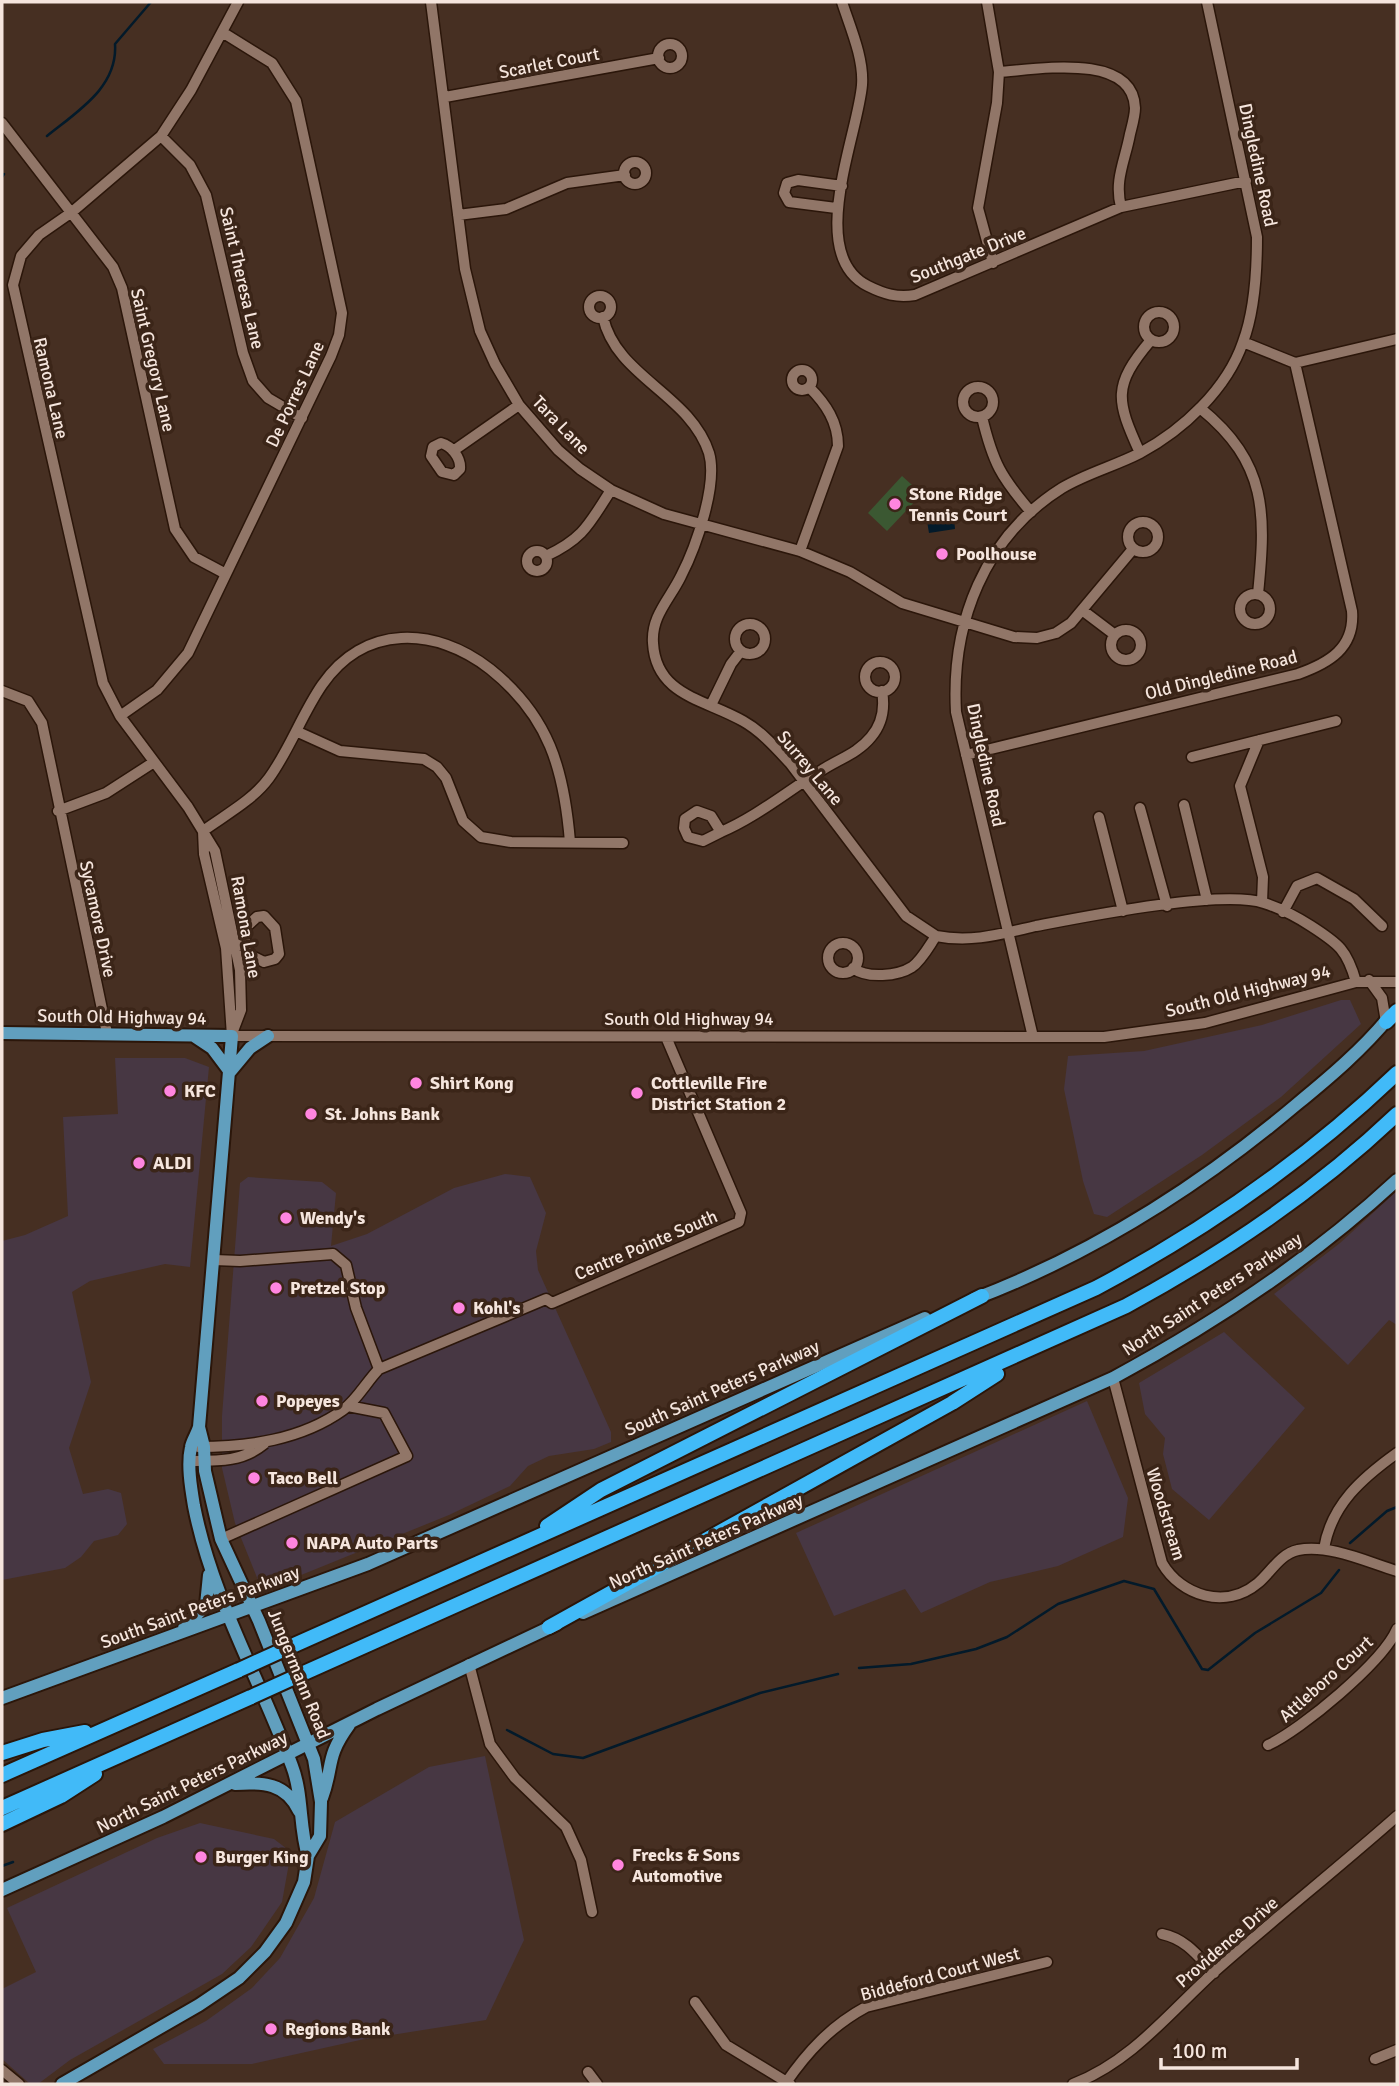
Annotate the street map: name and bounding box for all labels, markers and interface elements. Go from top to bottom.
street label: Scarlet Court [497,42,601,84]
street label: Dingledine Road [1234,101,1282,229]
street label: Saint Theresa Lane [215,205,269,351]
street label: Southgate Drive [907,222,1029,288]
street label: Saint Gregory Lane [126,286,180,434]
street label: Ramona Lane [29,335,73,441]
street label: De Porres Lane [261,337,329,451]
street label: Tara Lane [528,391,594,459]
place label: Stone Ridge Tennis Court [909,483,1008,526]
marker: Stone Ridge Tennis Court [887,496,903,512]
place label: Poolhouse [956,543,1037,565]
marker: Poolhouse [934,546,950,562]
street label: Old Dingledine Road [1143,645,1299,705]
street label: Dingledine Road [962,701,1010,829]
street label: Surrey Lane [772,726,848,810]
street label: Sycamore Drive [75,859,121,979]
street label: Ramona Lane [226,874,266,980]
street label: South Old Highway 94 [1163,960,1333,1022]
street label: South Old Highway 94 [37,1005,207,1029]
street label: South Old Highway 94 [604,1008,774,1030]
place label: Shirt Kong [430,1072,514,1094]
place label: Cottleville Fire District Station 2 [651,1072,786,1115]
marker: Shirt Kong [408,1075,424,1091]
place label: KFC [184,1080,216,1102]
marker: KFC [162,1083,178,1099]
marker: Cottleville Fire District Station 2 [629,1085,645,1101]
place label: St. Johns Bank [325,1103,440,1125]
marker: St. Johns Bank [303,1106,319,1122]
place label: ALDI [153,1152,192,1174]
marker: ALDI [131,1155,147,1171]
street label: Centre Pointe South [571,1205,721,1285]
place label: Wendy's [300,1207,365,1229]
marker: Wendy's [278,1210,294,1226]
street label: North Saint Peters Parkway [1118,1227,1306,1360]
place label: Pretzel Stop [290,1277,386,1299]
marker: Pretzel Stop [268,1280,284,1296]
place label: Kohl's [473,1297,520,1319]
marker: Kohl's [451,1300,467,1316]
street label: South Saint Peters Parkway [621,1335,823,1441]
place label: Popeyes [276,1390,340,1412]
marker: Popeyes [254,1393,270,1409]
street label: Woodstream [1141,1465,1191,1563]
place label: Taco Bell [268,1467,338,1489]
marker: Taco Bell [246,1470,262,1486]
street label: North Saint Peters Parkway [606,1488,807,1594]
place label: NAPA Auto Parts [306,1532,438,1554]
marker: NAPA Auto Parts [284,1535,300,1551]
street label: South Saint Peters Parkway [97,1560,303,1653]
street label: Jungermann Road [263,1606,335,1742]
street label: Attleboro Court [1274,1631,1378,1727]
street label: North Saint Peters Parkway [93,1726,292,1838]
place label: Frecks & Sons Automotive [632,1844,740,1887]
place label: Burger King [215,1846,309,1868]
marker: Burger King [193,1849,209,1865]
marker: Frecks & Sons Automotive [610,1857,626,1873]
street label: Providence Drive [1171,1892,1283,1992]
street label: Biddeford Court West [858,1942,1022,2006]
place label: Regions Bank [285,2018,391,2040]
marker: Regions Bank [263,2021,279,2037]
scale bar [1161,2026,1298,2070]
text: 100 m [1172,2038,1227,2064]

